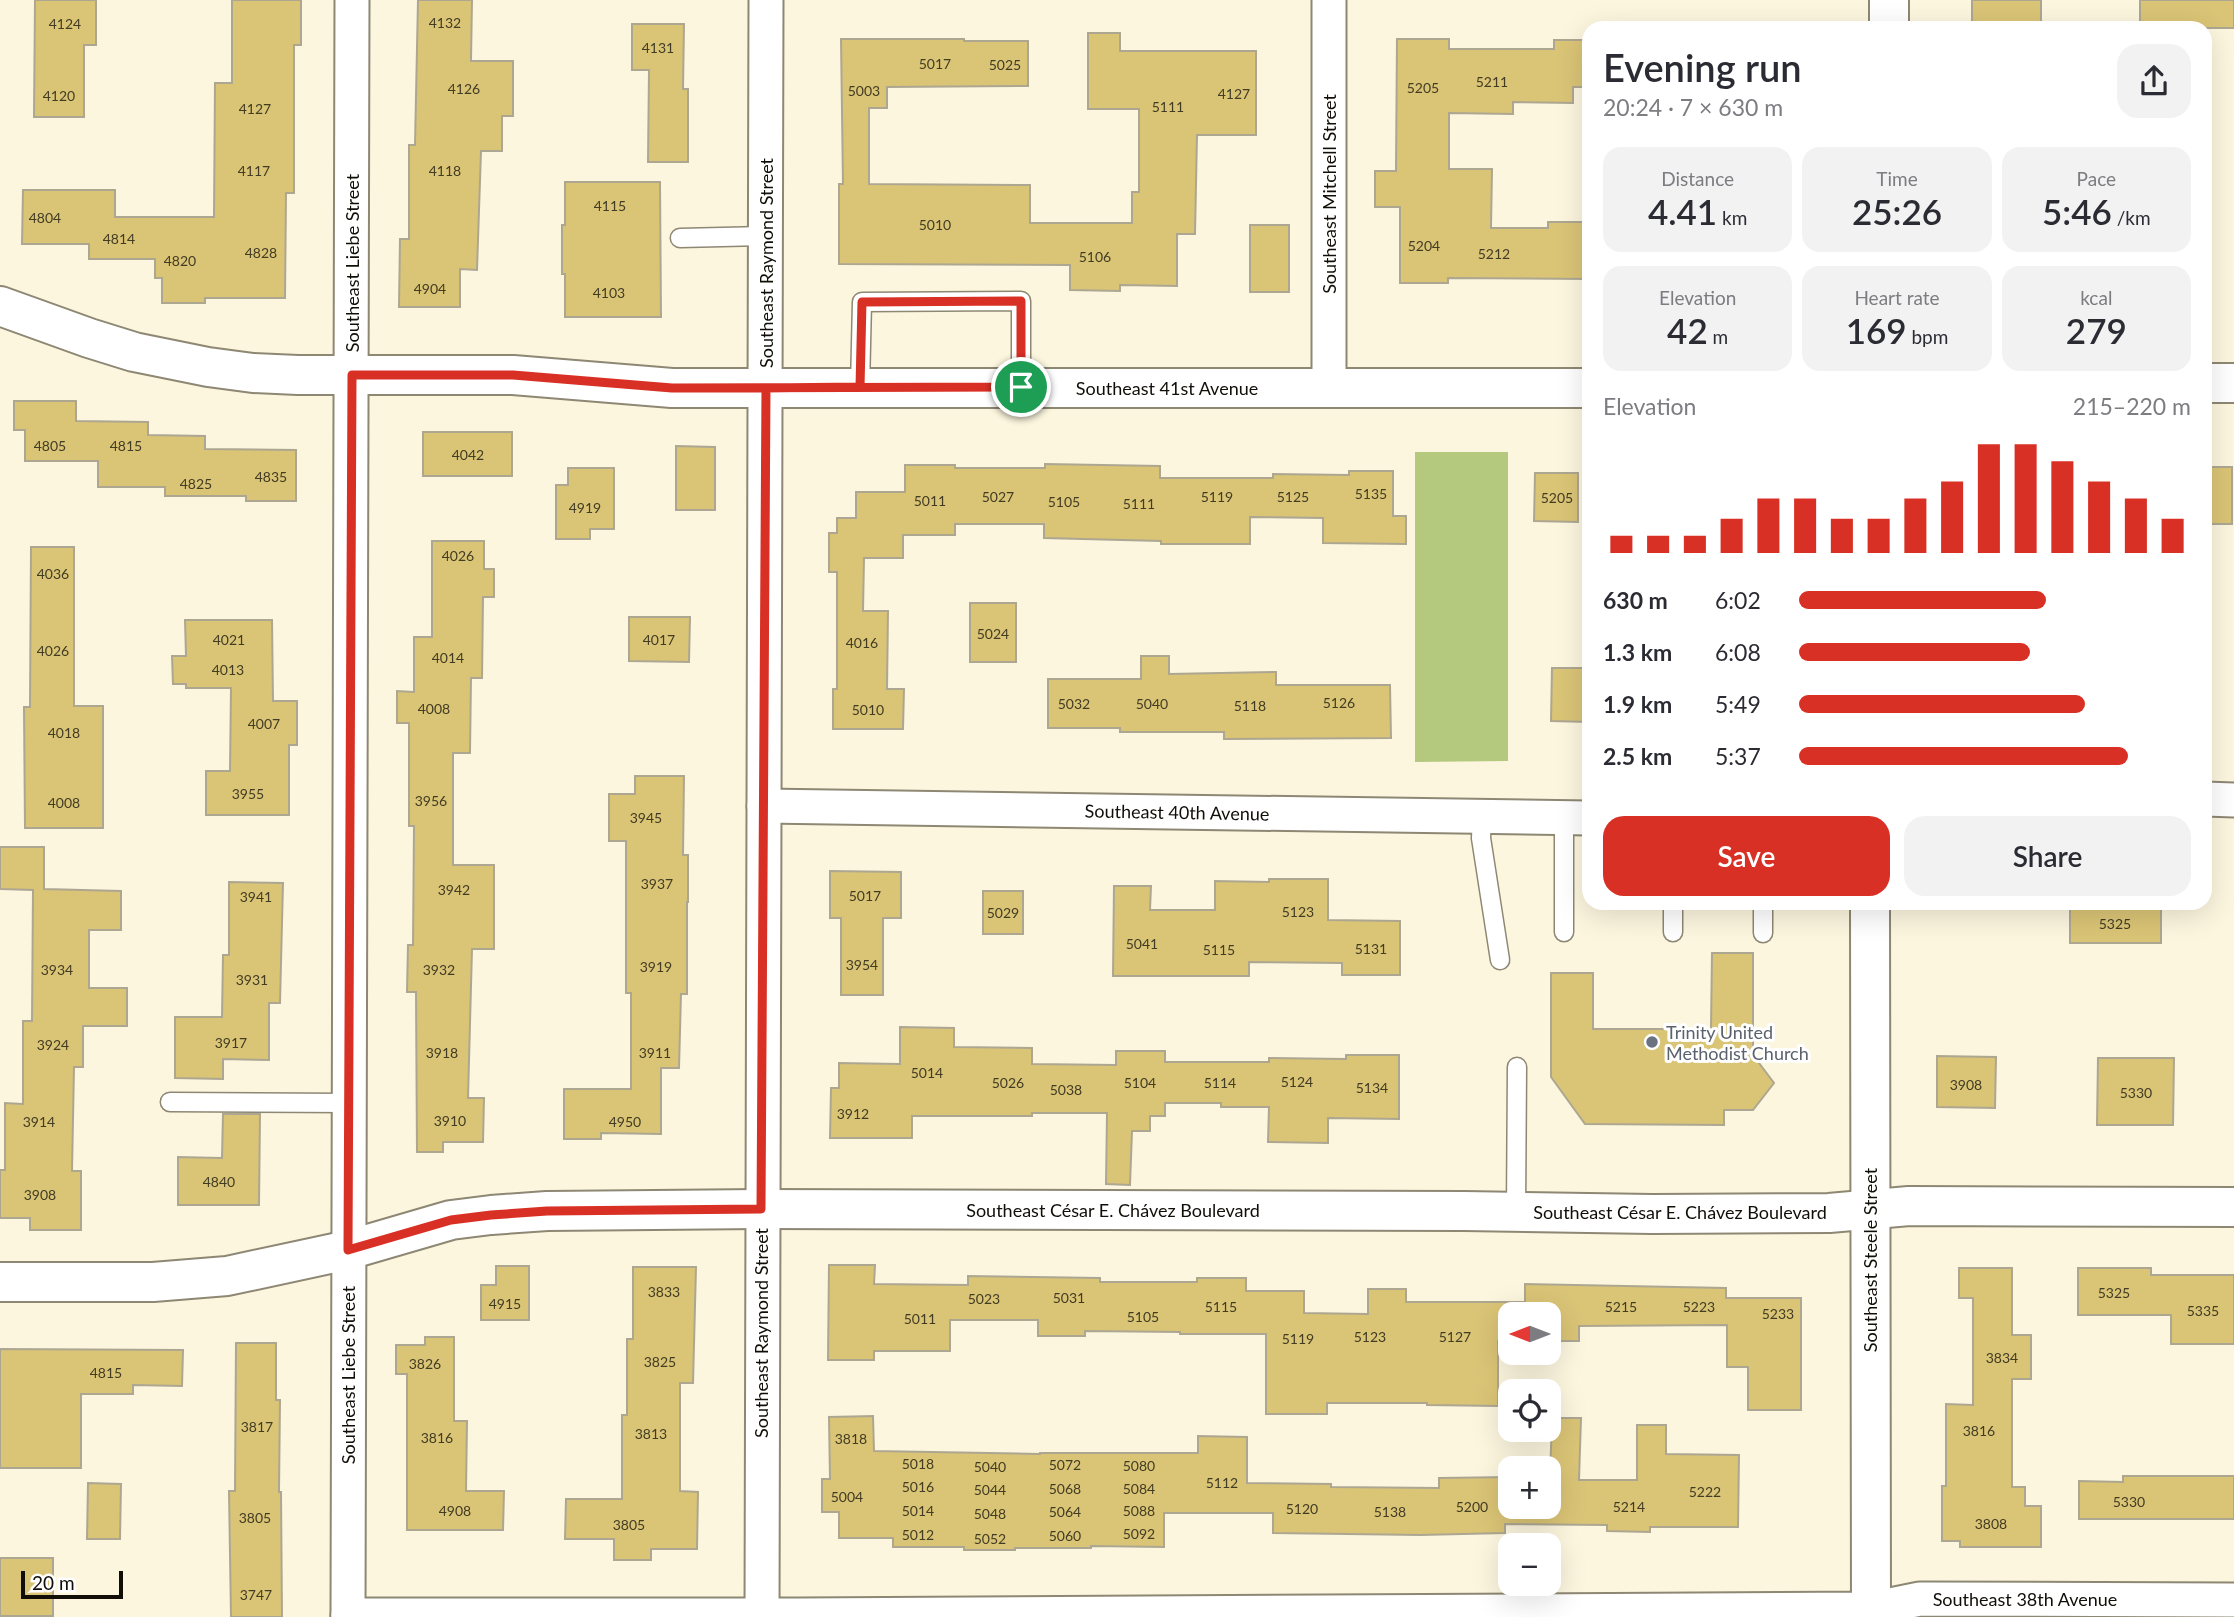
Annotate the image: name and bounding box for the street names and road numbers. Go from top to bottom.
street label: Southeast Mitchell Street [1318,94,1340,294]
street label: Southeast Raymond Street [755,157,777,368]
street label: Southeast Liebe Street [341,173,363,352]
street label: Southeast 41st Avenue [1076,377,1258,399]
street label: Southeast 40th Avenue [1084,799,1270,825]
street label: Southeast Steele Street [1859,1167,1881,1352]
street label: Southeast César E. Chávez Boulevard [966,1199,1260,1221]
street label: Southeast César E. Chávez Boulevard [1533,1201,1827,1223]
street label: Southeast Raymond Street [750,1227,772,1438]
street label: Southeast Liebe Street [337,1285,359,1464]
street label: Southeast 38th Avenue [1933,1588,2117,1610]

